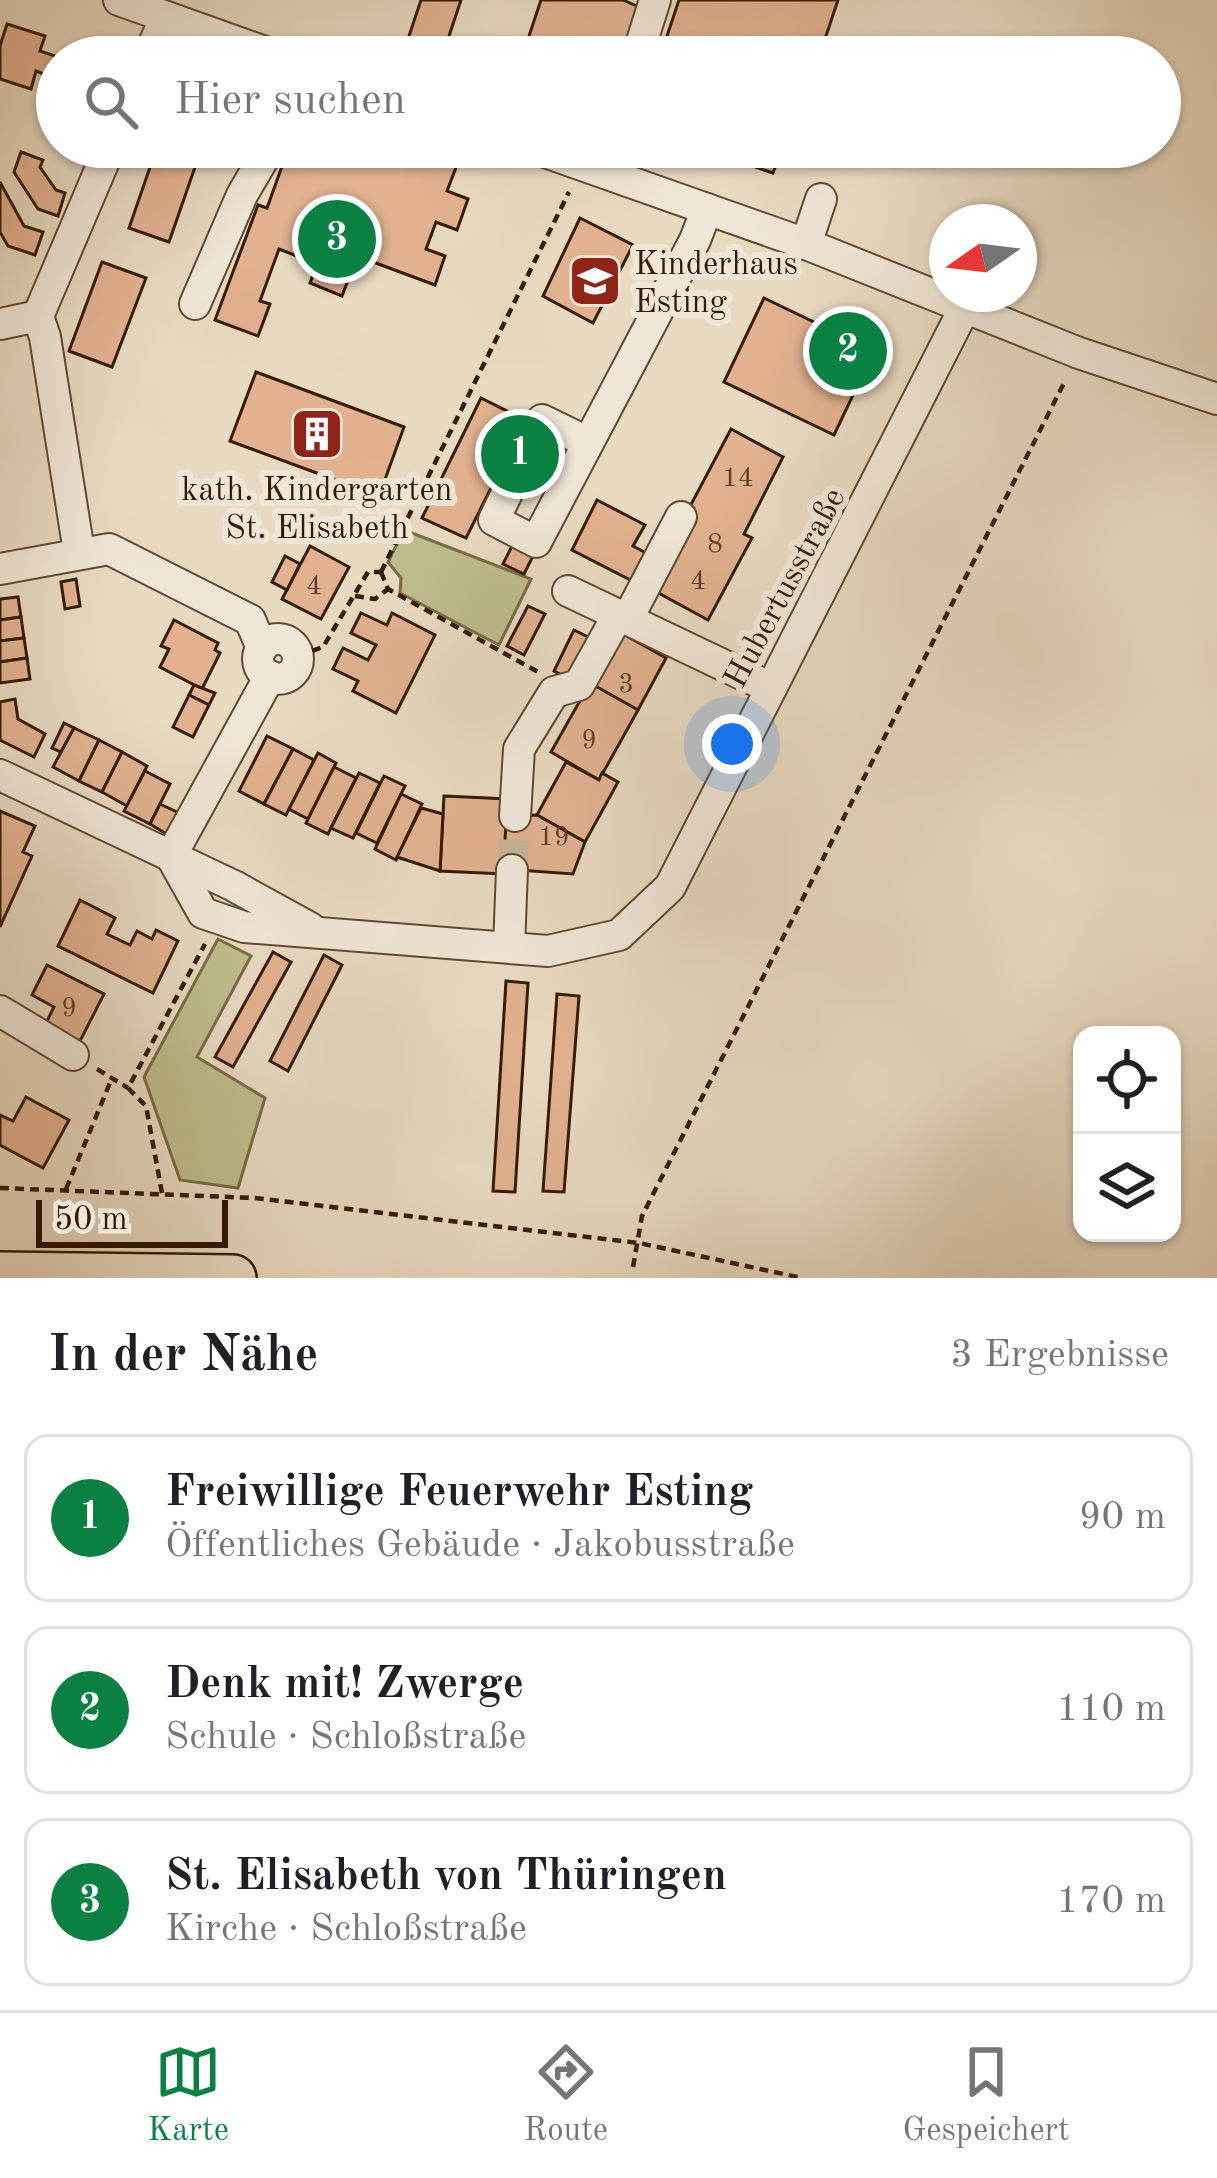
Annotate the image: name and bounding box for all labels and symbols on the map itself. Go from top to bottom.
pin: 3 [298,194,376,284]
north arrow [929,204,1037,312]
place label: Kinderhaus Esting [634,249,798,320]
school or university icon: Kinderhaus Esting [567,253,623,309]
pin: 2 [809,306,887,396]
building icon: kath. Kindergarten St. Elisabeth [289,406,345,462]
pin: 1 [481,409,559,499]
house number: 14 [722,465,754,492]
place label: kath. Kindergarten St. Elisabeth [181,475,453,546]
street label: Hubertusstraße [720,483,853,694]
house number: 8 [707,531,723,558]
house number: 4 [690,568,706,595]
house number: 4 [306,573,322,600]
house number: 3 [618,671,634,698]
your location [702,714,762,774]
house number: 9 [581,727,597,754]
house number: 19 [538,824,570,851]
house number: 9 [61,995,77,1022]
scale bar [36,1194,228,1247]

